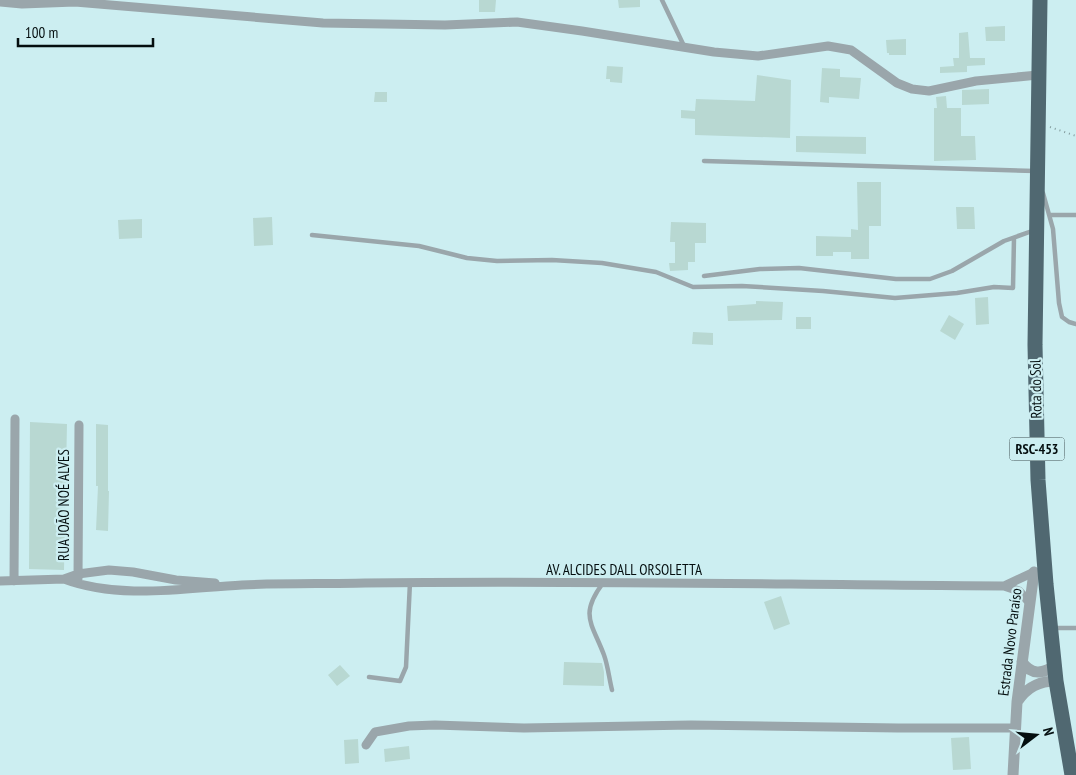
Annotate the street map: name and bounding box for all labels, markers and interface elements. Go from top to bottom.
scale bar [18,15,152,47]
text: 100 m [25,23,58,42]
street label: Rota do Sol [1025,359,1046,419]
road number: RSC-453 [1010,438,1064,460]
street label: RUA JOÃO NOÉ ALVES [54,449,73,561]
street label: AV. ALCIDES DALL ORSOLETTA [546,560,703,579]
street label: Estrada Novo Paraíso [993,587,1026,697]
north arrow [1011,710,1061,760]
text: N [1039,725,1058,738]

